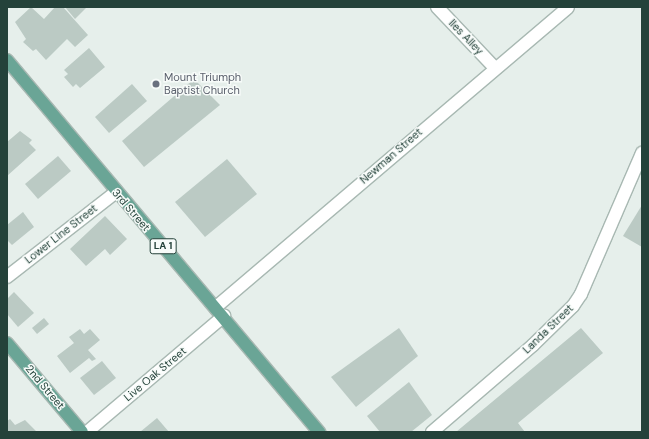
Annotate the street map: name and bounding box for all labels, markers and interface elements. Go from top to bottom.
street label: Iles Alley [446,17,486,57]
place label: Mount Triumph Baptist Church [164,71,241,97]
marker: Mount Triumph Baptist Church [151,79,161,89]
street label: Newman Street [357,125,425,187]
street label: 3rd Street [109,186,153,234]
street label: Lower Line Street [22,202,100,266]
road number: LA 1 [149,238,177,254]
street label: Landa Street [520,302,576,356]
street label: Live Oak Street [121,344,189,404]
street label: 2nd Street [23,362,67,412]

